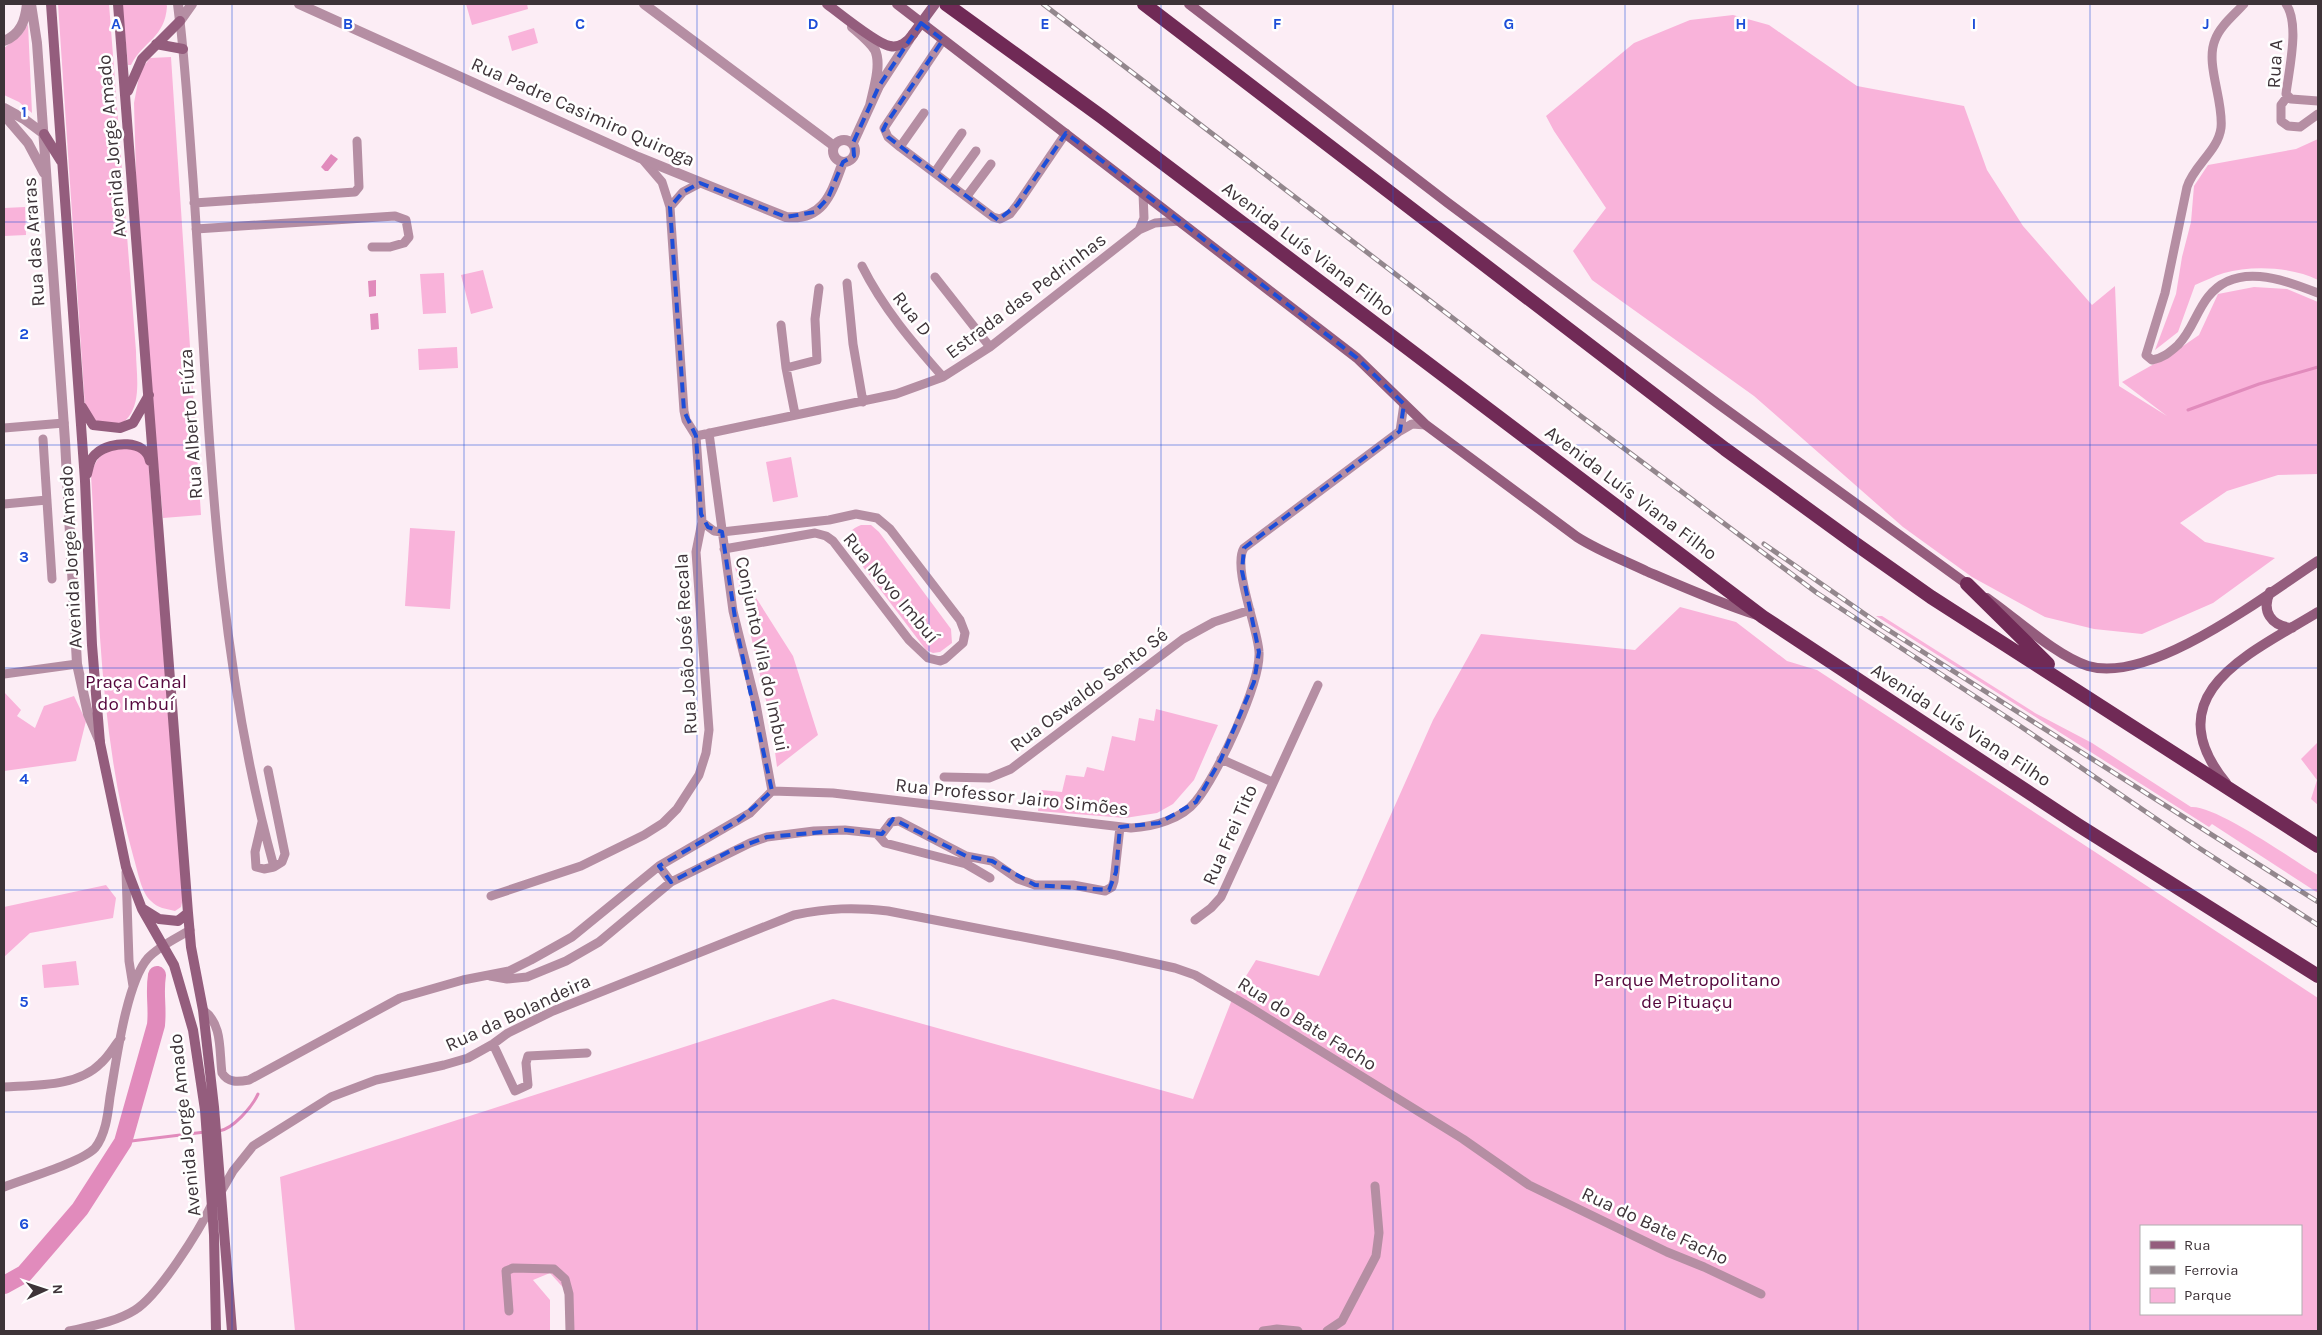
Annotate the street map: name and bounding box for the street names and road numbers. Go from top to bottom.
street label: Rua A [2263,39,2287,89]
street label: Rua Padre Casimiro Quiroga [468,53,698,171]
street label: Avenida Jorge Amado [93,54,131,238]
street label: Rua das Araras [18,176,50,308]
street label: Avenida Luís Viana Filho [1218,177,1398,321]
street label: Estrada das Pedrinhas [942,229,1110,363]
street label: Rua D [888,287,936,341]
street label: Rua Alberto Fiúza [175,348,207,500]
street label: Avenida Luís Viana Filho [1541,421,1721,565]
street label: Avenida Jorge Amado [55,465,87,649]
street label: Rua Novo Imbuí [838,528,944,648]
street label: Rua João José Recala [670,553,702,735]
street label: Conjunto Vila do Imbui [731,554,793,754]
street label: Rua Oswaldo Sento Sé [1006,623,1172,757]
street label: Avenida Luís Viana Filho [1867,659,2055,791]
street label: Rua Professor Jairo Simões [894,774,1130,820]
street label: Rua Frei Tito [1198,781,1262,889]
street label: Rua da Bolandeira [442,970,594,1056]
street label: Rua do Bate Facho [1234,972,1380,1076]
street label: Avenida Jorge Amado [164,1033,206,1217]
street label: Rua do Bate Facho [1578,1182,1732,1270]

